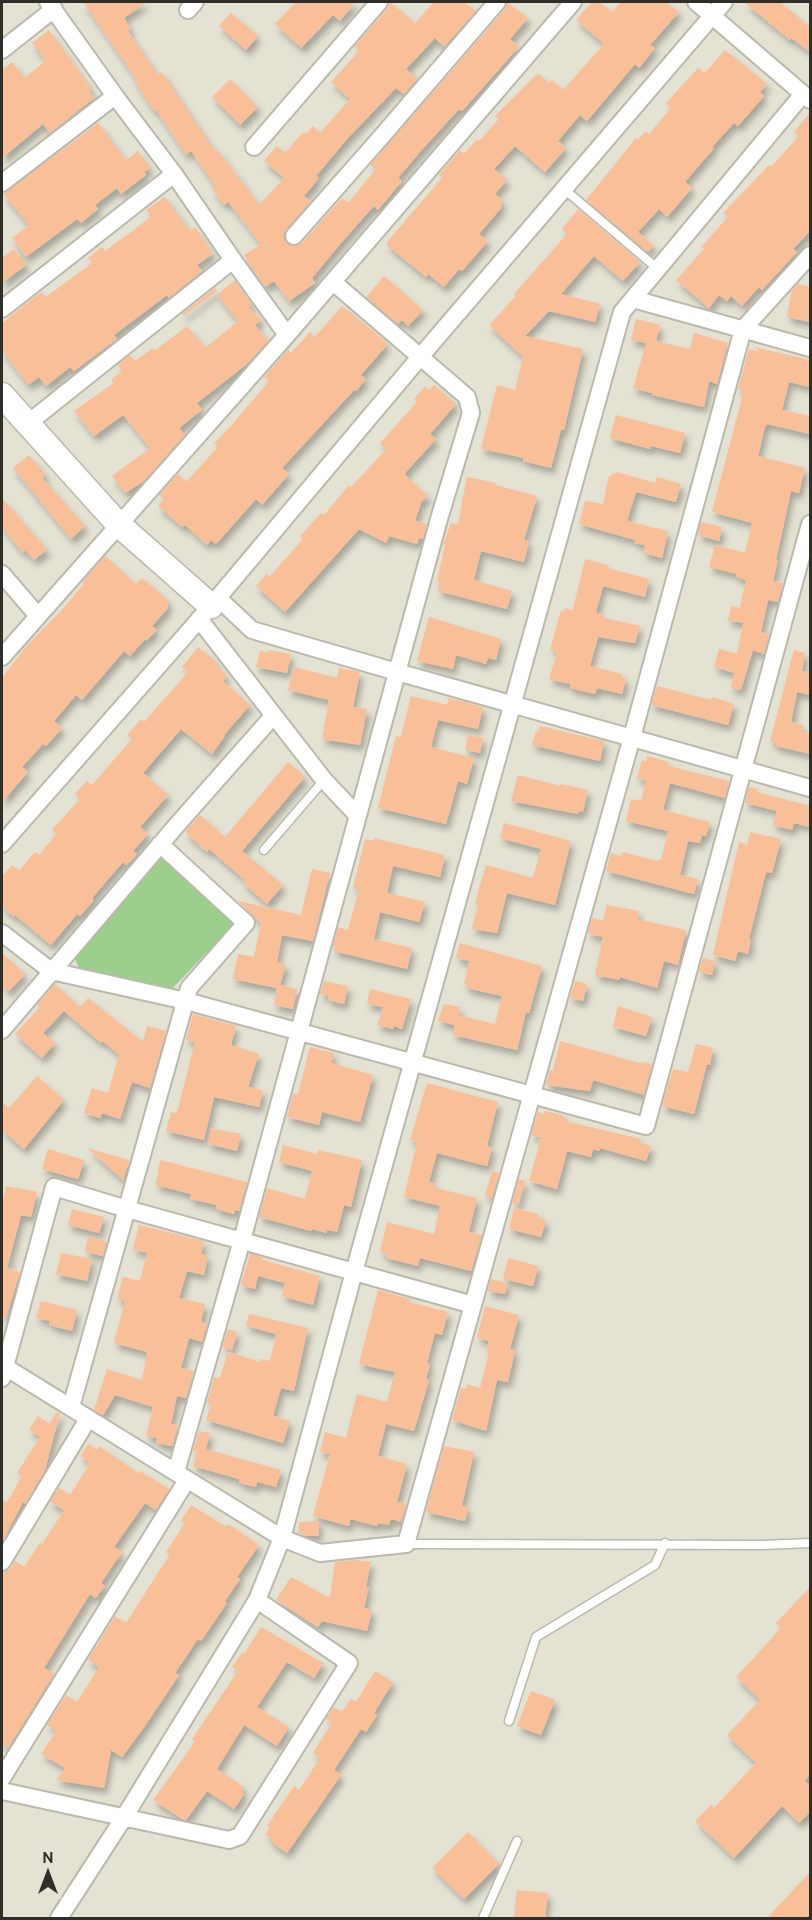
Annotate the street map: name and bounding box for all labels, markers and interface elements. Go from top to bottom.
north arrow [18,1842,78,1902]
text: N [42,1848,54,1867]

